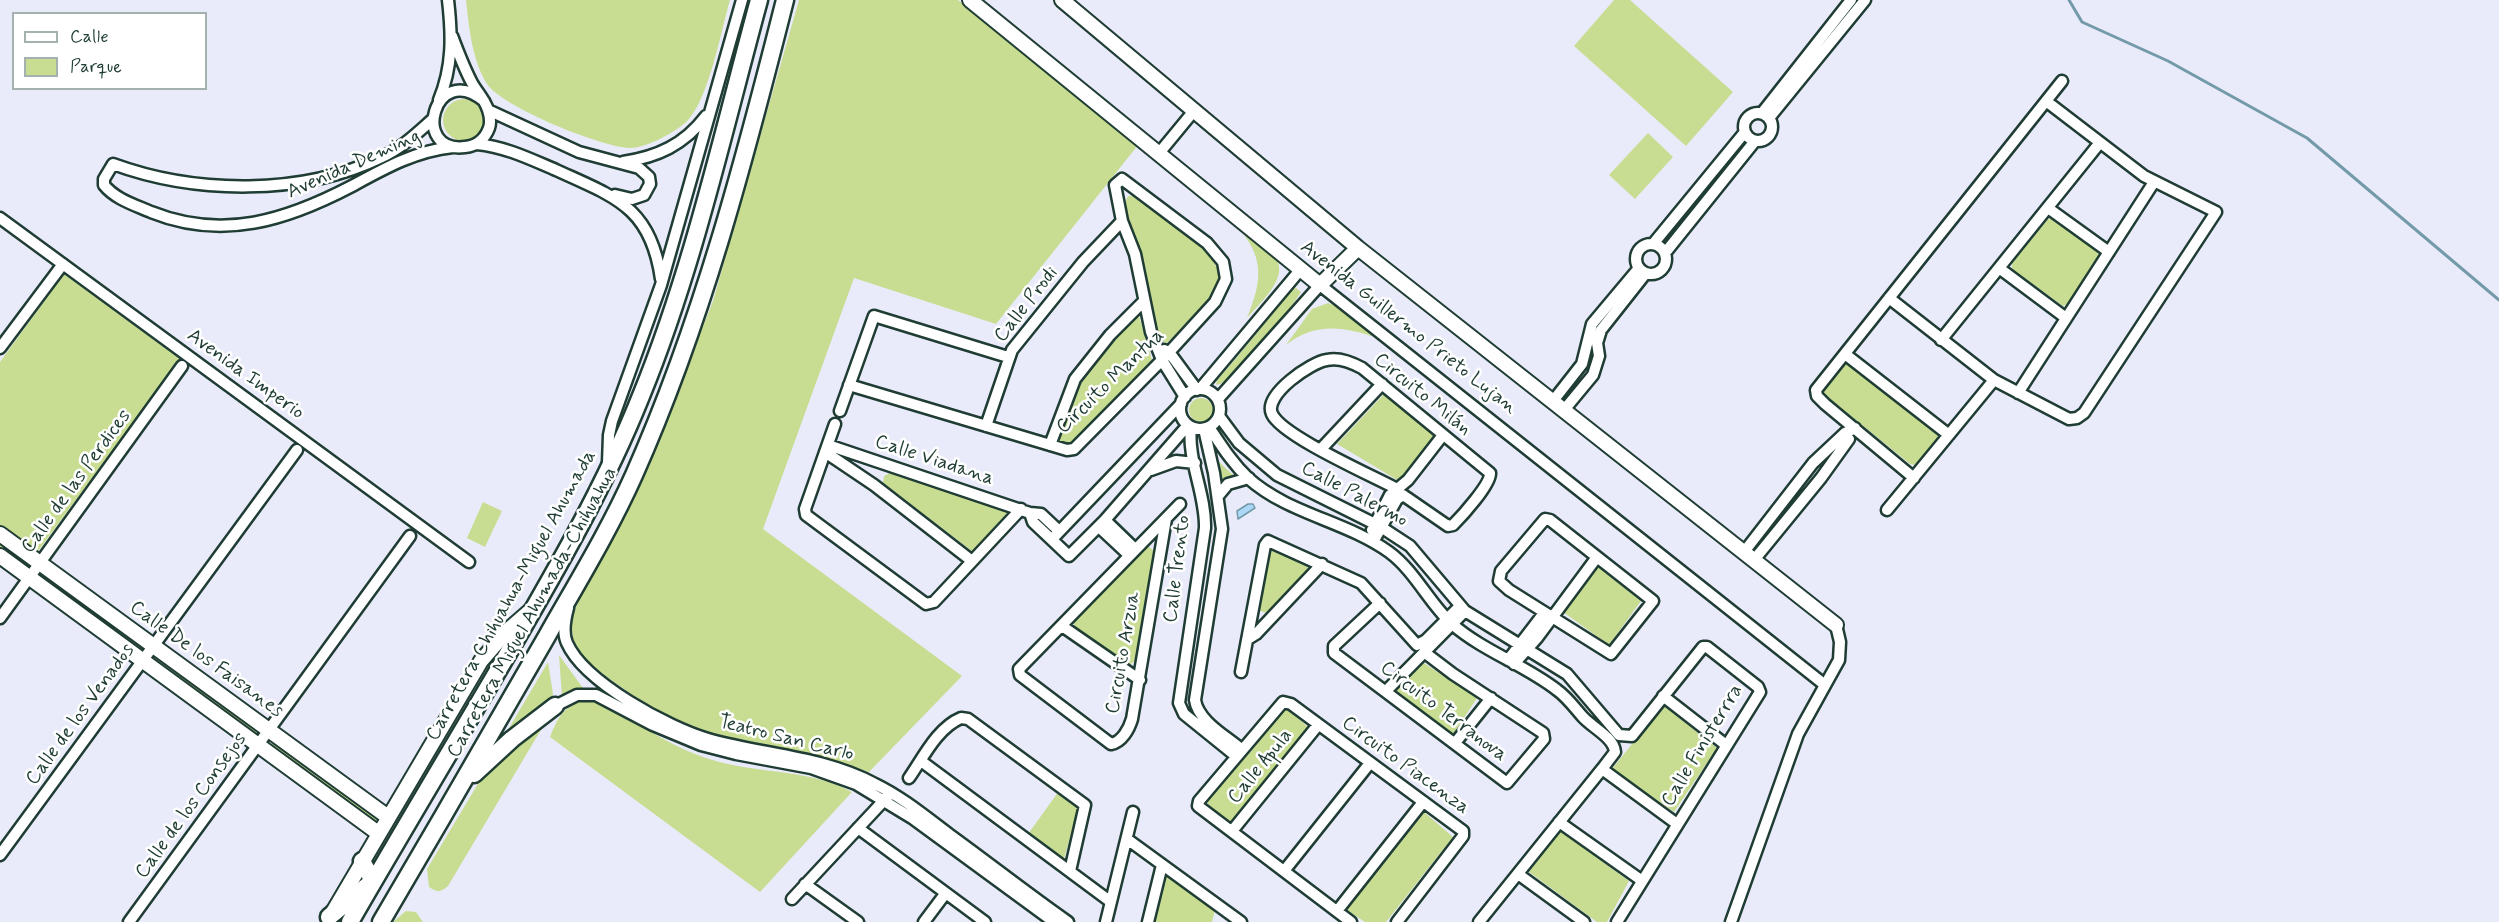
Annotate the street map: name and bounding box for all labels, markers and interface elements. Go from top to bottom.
legend [12,12,207,90]
text: Calle [70,25,109,49]
text: Parque [70,55,122,79]
street label: Avenida Deming [284,125,424,205]
street label: Avenida Guillermo Prieto Lujan [1295,236,1521,420]
street label: Calle Prodi [990,262,1064,348]
street label: Avenida Imperio [182,324,308,426]
street label: Circuito Mantua [1052,324,1170,440]
street label: Circuito Milán [1368,348,1476,442]
street label: Calle de las Perdices [17,405,137,559]
street label: Calle Viadana [872,430,996,492]
street label: Carretera Chihuahua-Miguel Ahumada [422,446,602,746]
street label: Calle Palermo [1297,457,1411,533]
street label: Carretera Miguel Ahumada-Chihuahua [443,463,623,763]
street label: Calle Trento [1159,514,1197,624]
street label: Circuito Arzua [1101,590,1147,716]
street label: Calle De los Faisanes [124,596,288,724]
street label: Calle de los Venados [21,639,141,791]
street label: Circuito Terranova [1375,656,1511,768]
street label: Calle Finisterrra [1657,681,1749,811]
street label: Teatro San Carlo [716,711,856,767]
street label: Circuito Piacenza [1336,712,1474,820]
street label: Calle Apula [1224,725,1298,809]
street label: Calle de los Consejos [131,728,253,884]

